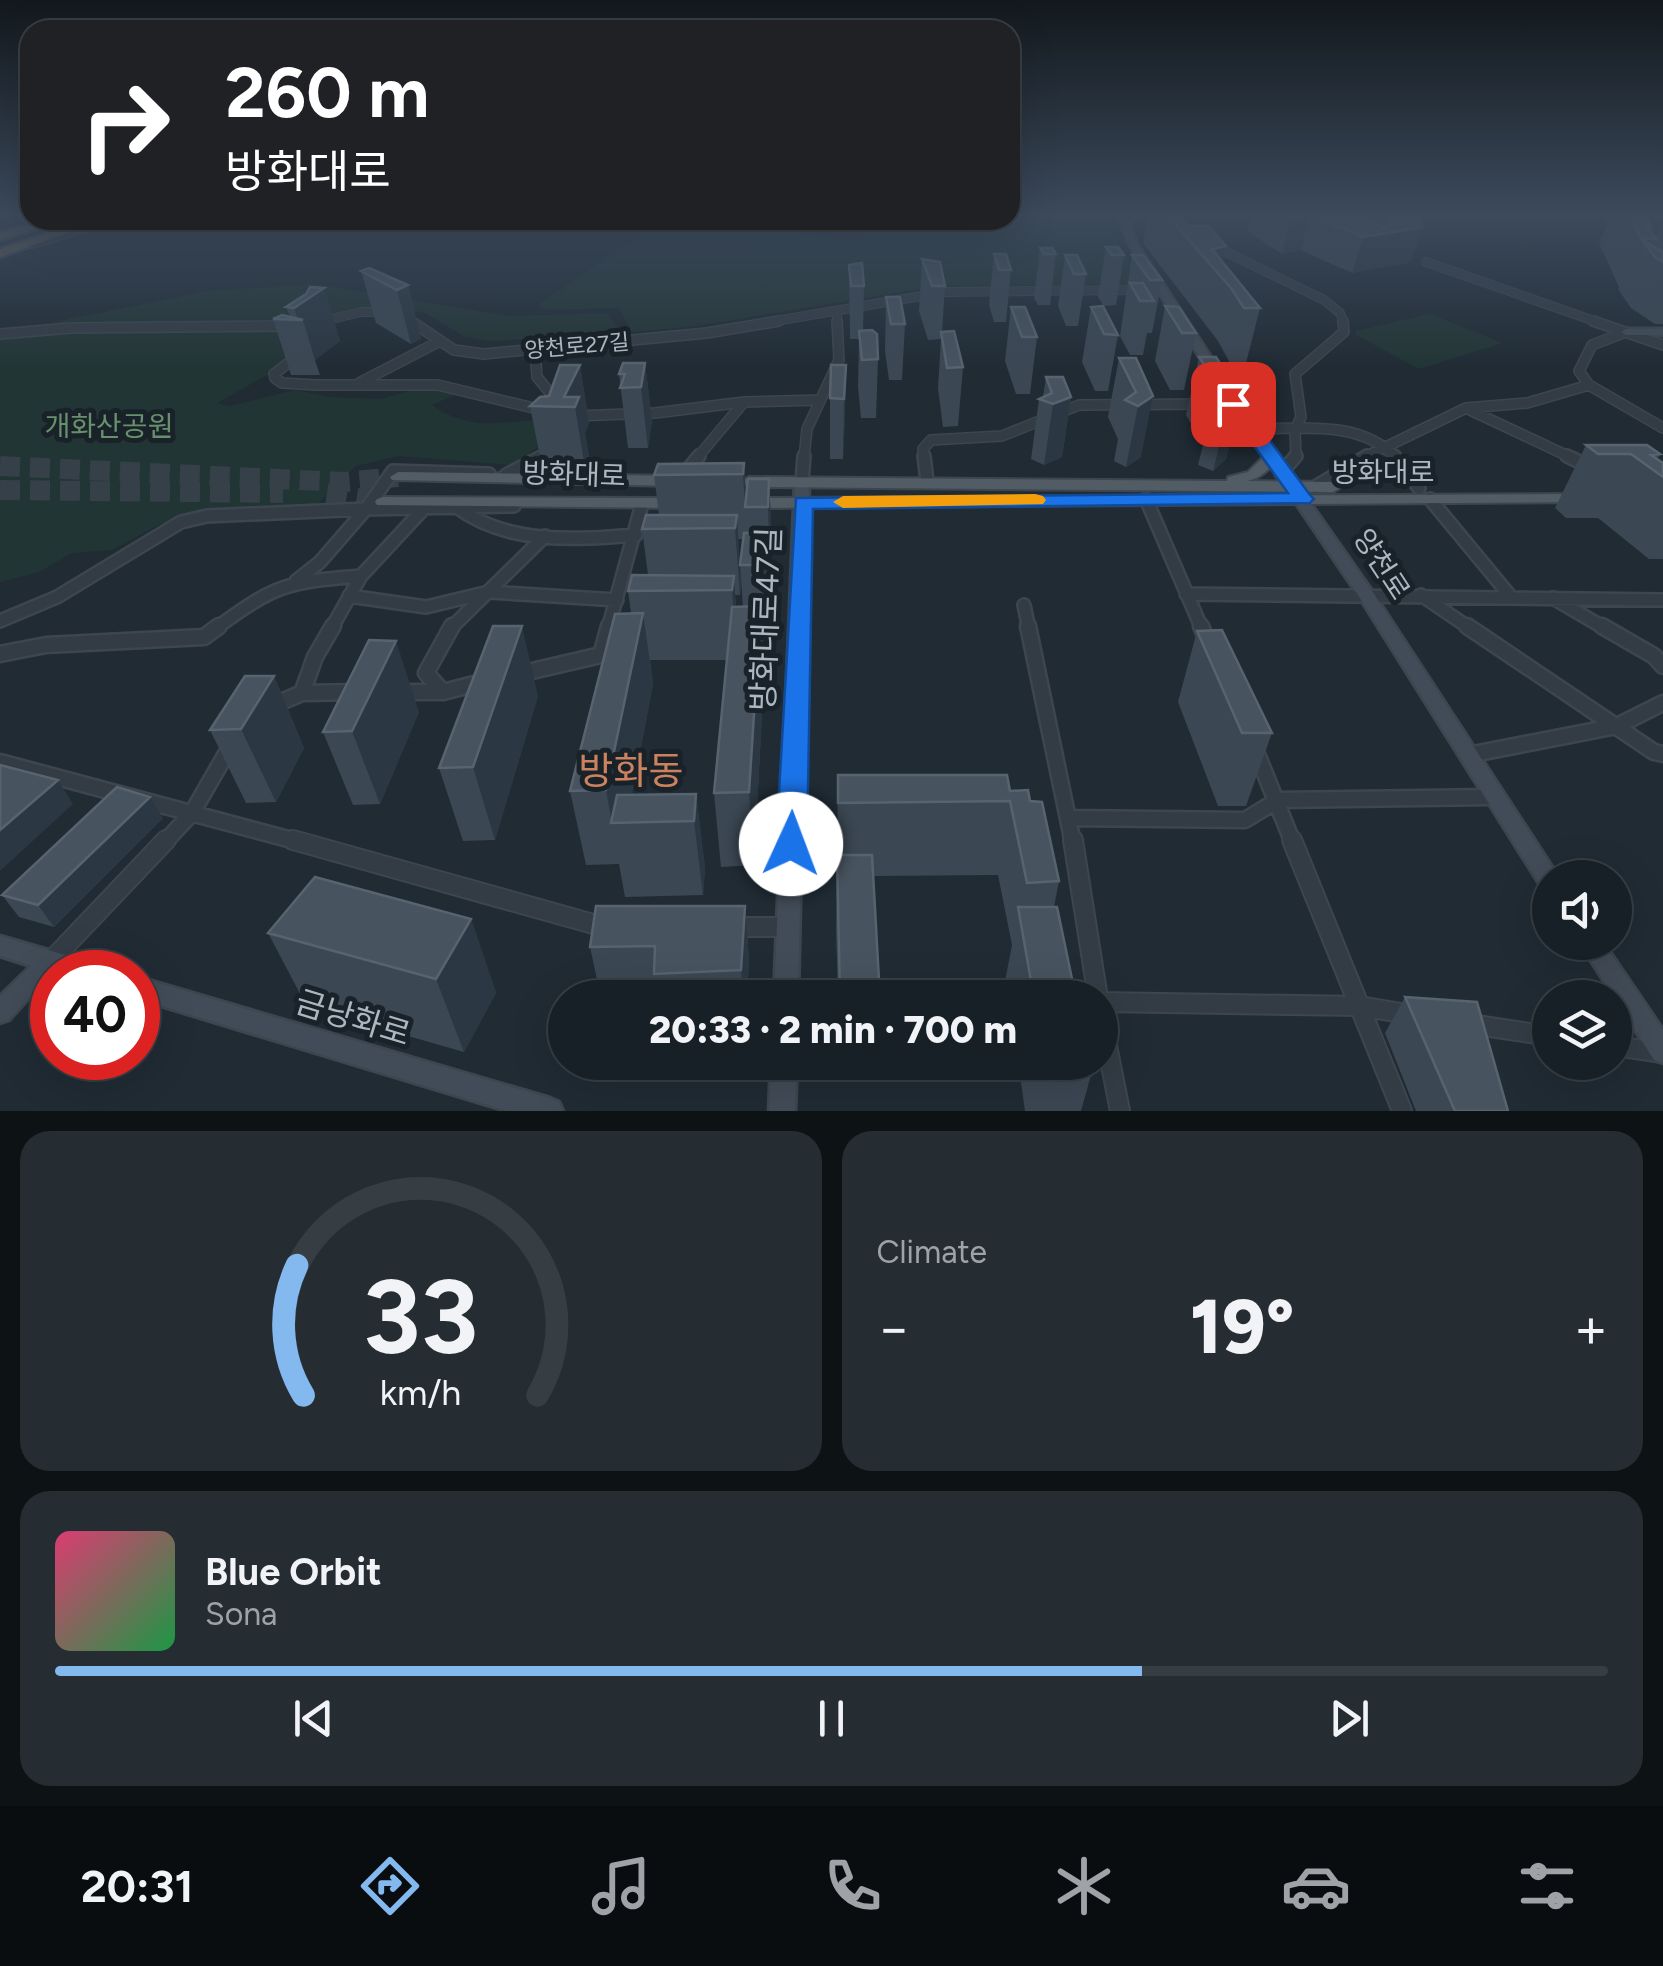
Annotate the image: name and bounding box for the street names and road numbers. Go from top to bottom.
street label: 양천로27길 [523,328,631,364]
street label: 방화대로 [522,455,626,493]
street label: 방화대로 [1331,455,1435,489]
street label: 양천로 [1347,522,1417,606]
street label: 방화대로47길 [744,526,788,712]
street label: 금낭화로 [291,983,415,1053]

